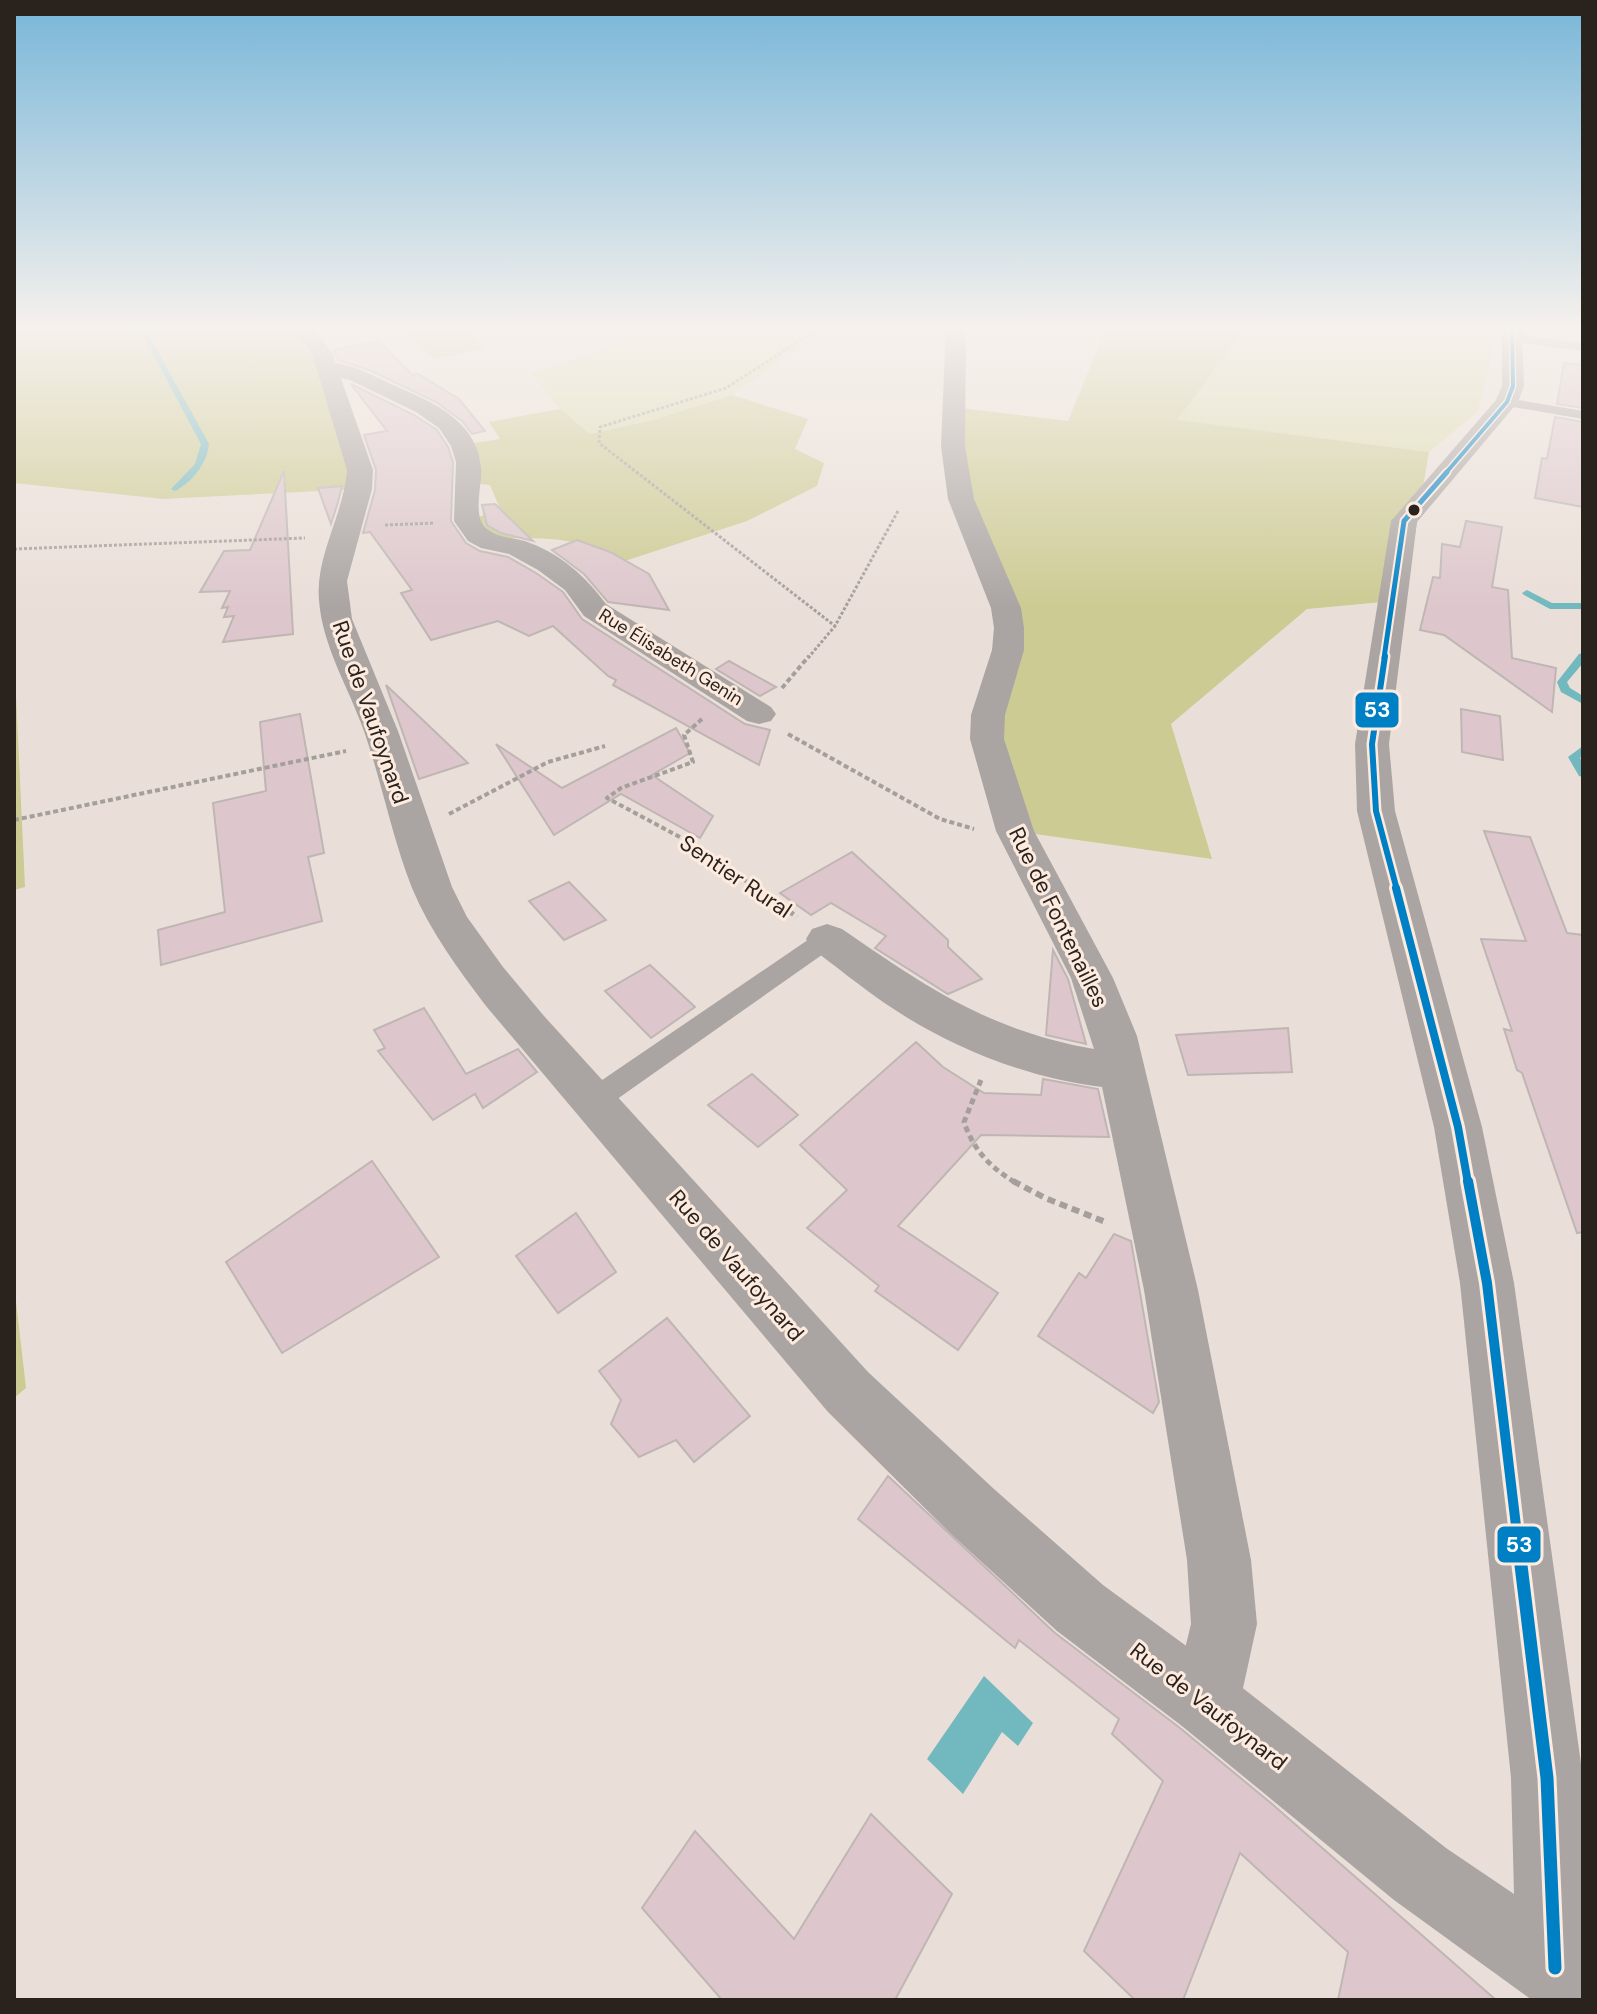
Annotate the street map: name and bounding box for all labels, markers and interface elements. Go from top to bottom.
unlabelled marker [1406,502,1422,518]
street label: Rue Élisabeth Genin [594,603,748,711]
street label: Rue de Vaufoynard [326,617,415,808]
line badge: 53 [1354,691,1400,729]
text: 53 [1364,695,1390,724]
street label: Rue de Fontenailles [1002,822,1115,1012]
street label: Sentier Rural [674,828,797,924]
street label: Rue de Vaufoynard [663,1183,810,1347]
line badge: 53 [1496,1525,1542,1564]
text: 53 [1506,1530,1532,1559]
street label: Rue de Vaufoynard [1124,1636,1293,1777]

